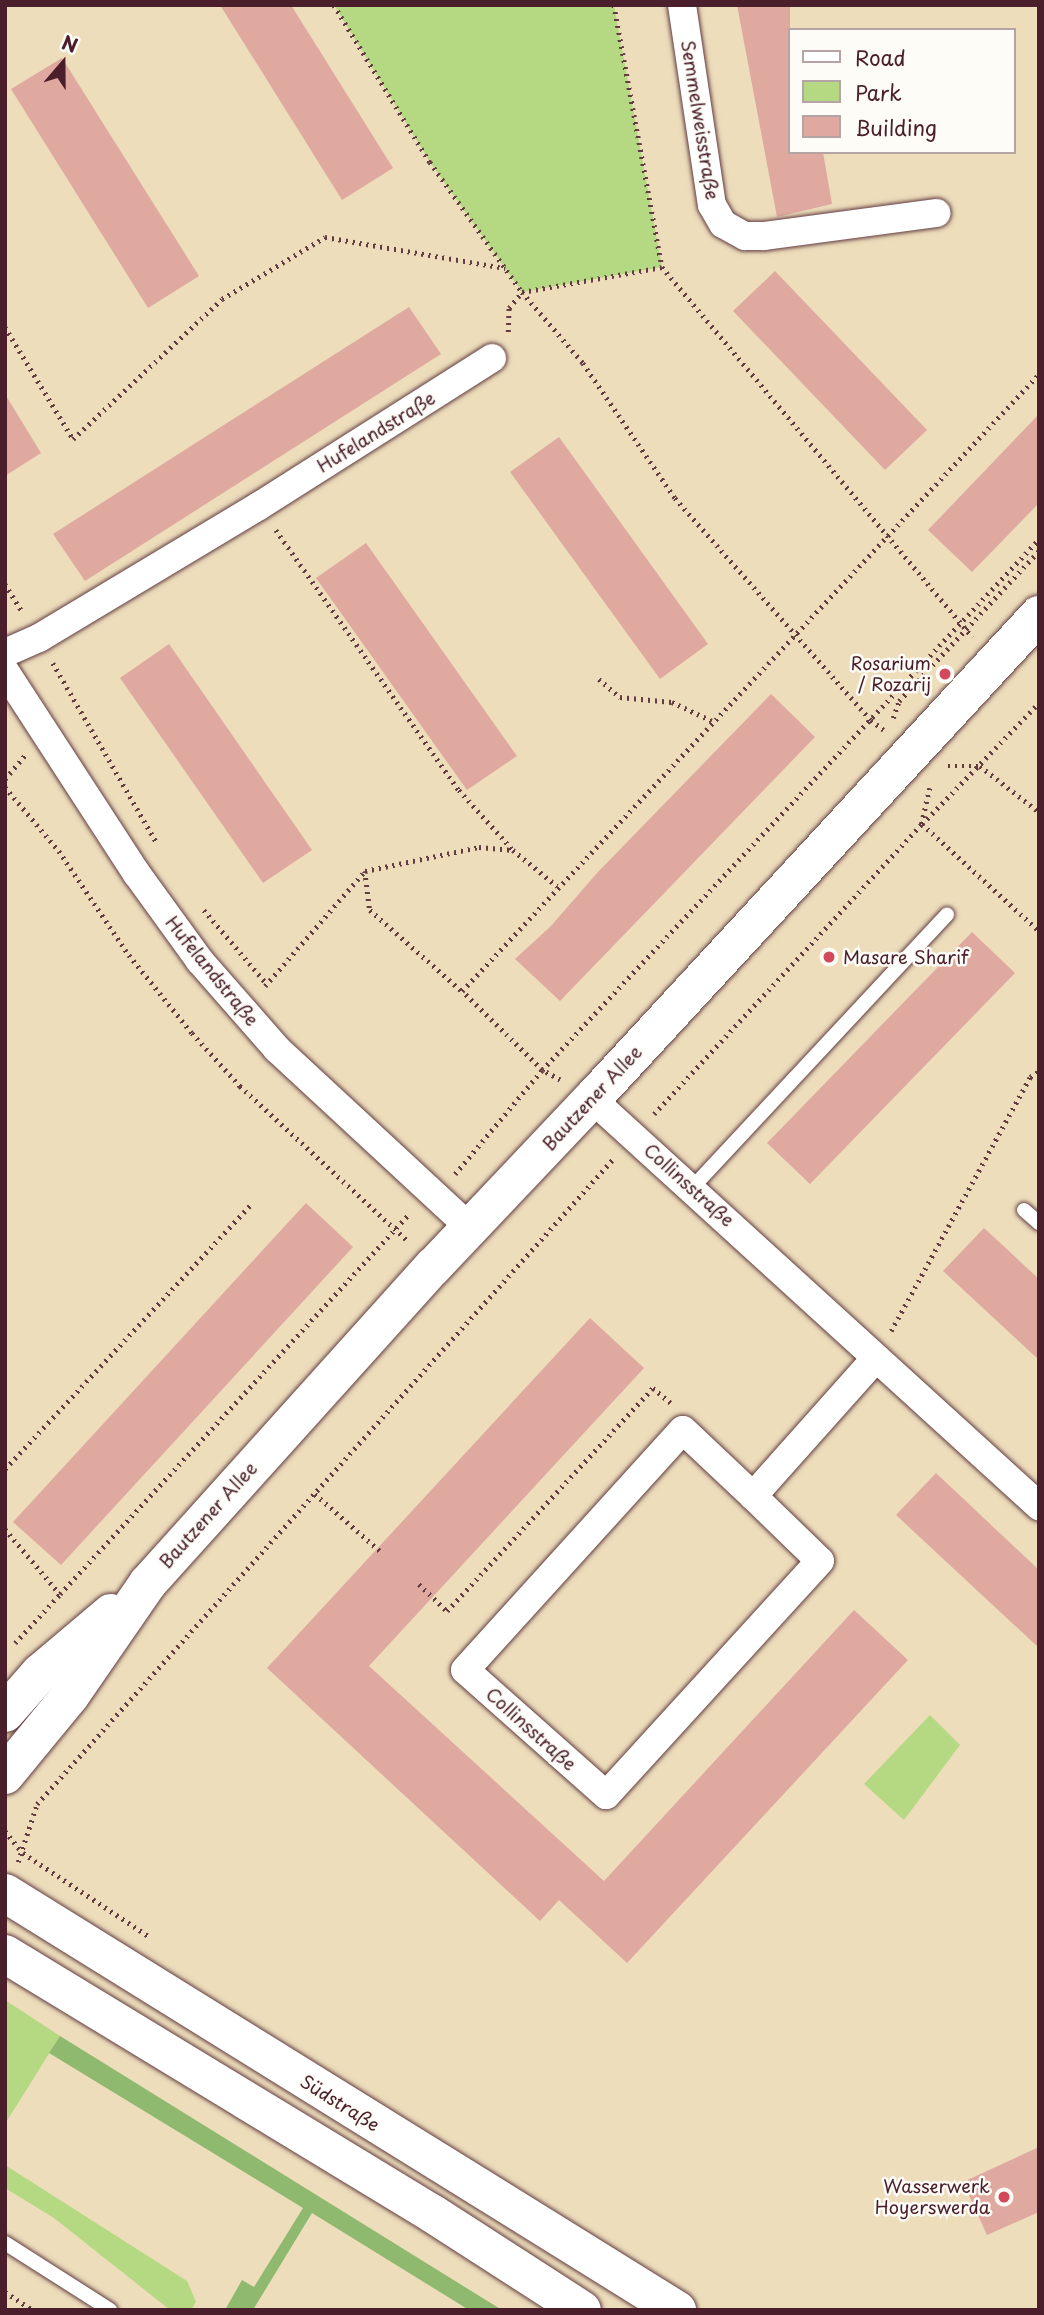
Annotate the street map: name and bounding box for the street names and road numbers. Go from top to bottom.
street label: Semmelweisstraße [677,39,723,201]
street label: Hufelandstraße [313,387,439,477]
street label: Hufelandstraße [161,912,263,1030]
street label: Bautzener Allee [537,1040,647,1156]
street label: Collinsstraße [640,1139,738,1231]
street label: Bautzener Allee [154,1457,262,1573]
street label: Collinsstraße [482,1683,580,1775]
street label: Südstraße [296,2070,384,2136]

